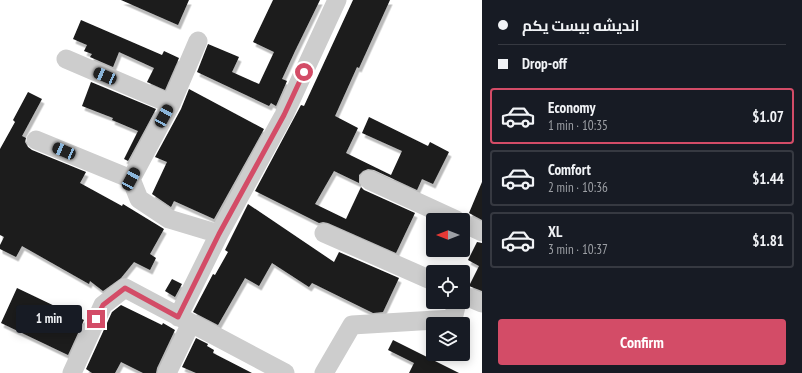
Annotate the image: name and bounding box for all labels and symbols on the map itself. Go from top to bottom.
route start [295,63,313,81]
car [92,66,118,86]
car [153,103,175,129]
car [51,141,77,161]
car [120,166,142,192]
north arrow [426,213,470,257]
callout: 1 min [16,305,82,333]
route end [87,310,105,328]

